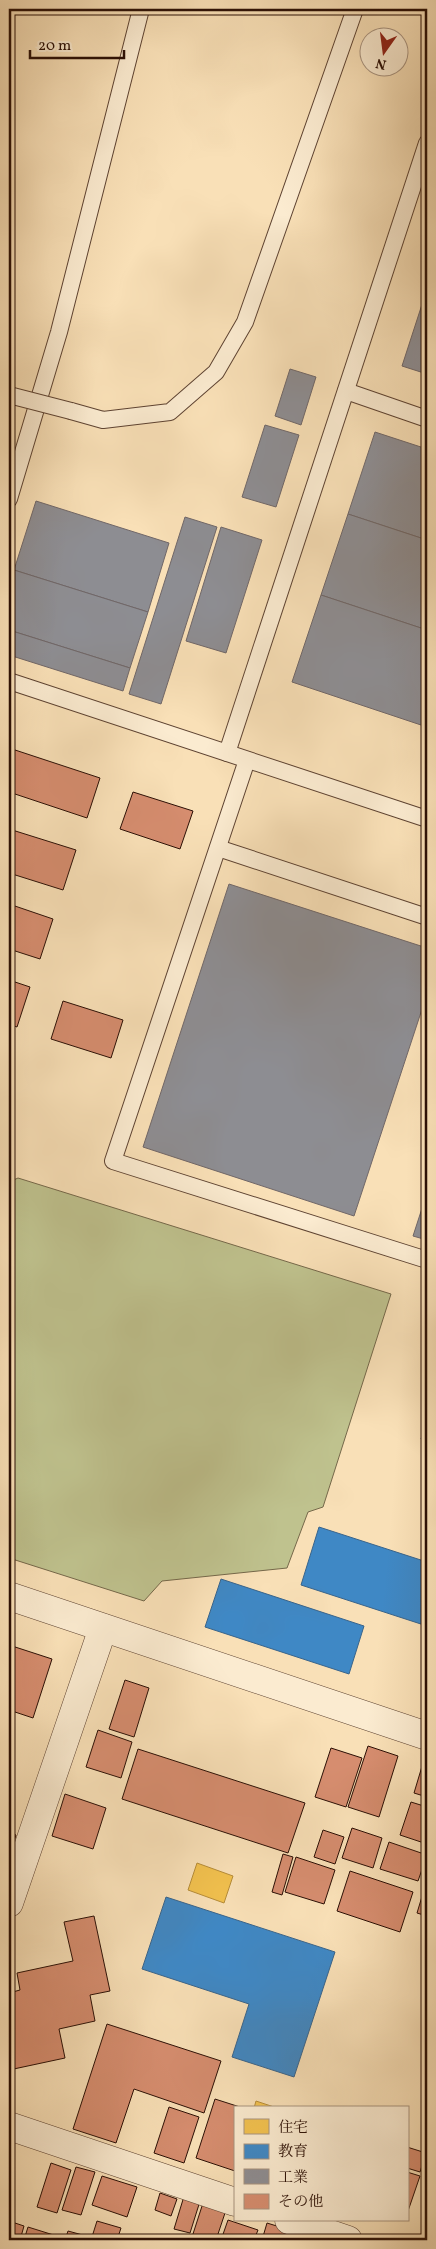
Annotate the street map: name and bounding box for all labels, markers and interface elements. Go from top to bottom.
scale bar [30,28,124,60]
north arrow [358,28,408,78]
text: 20 m [38,36,71,57]
text: N [374,53,388,74]
legend [234,2106,408,2222]
text: 住宅 [278,2118,308,2139]
text: 教育 [278,2142,308,2163]
text: 工業 [278,2168,308,2189]
text: その他 [278,2192,323,2213]

